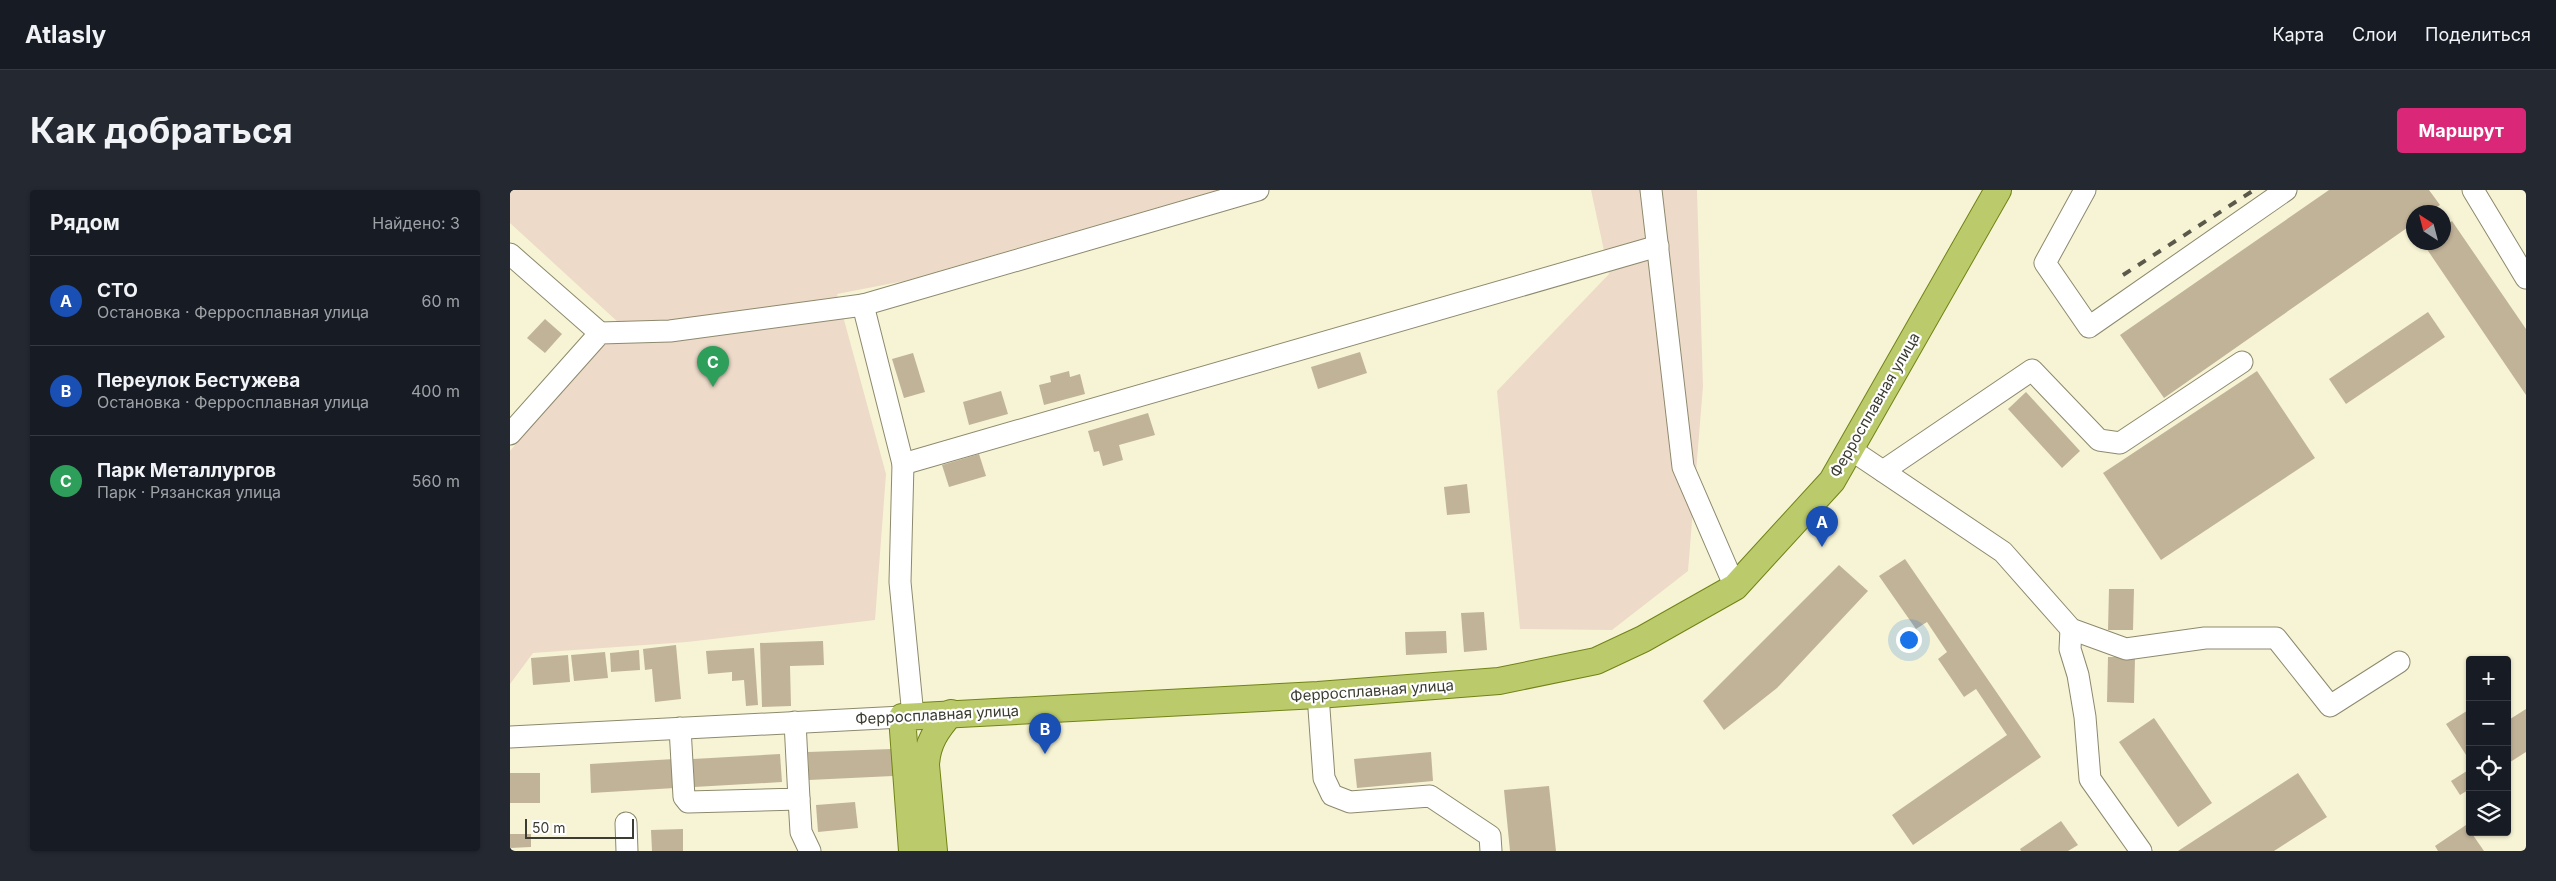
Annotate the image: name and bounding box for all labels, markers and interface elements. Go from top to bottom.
text: Atlasly [25,20,106,49]
text: Карта [2272,24,2324,45]
text: Слои [2352,24,2397,45]
text: Поделиться [2425,24,2531,45]
button: Маршрут [2397,108,2526,153]
text: Как добраться [30,109,293,151]
north arrow [2406,205,2451,250]
text: Рядом [50,210,120,235]
text: Найдено: 3 [372,213,460,233]
text: СТО [97,279,138,302]
text: A [60,291,72,311]
text: 60 m [421,291,460,311]
text: Остановка · Ферросплавная улица [97,302,369,322]
street label: Ферросплавная улица [1825,329,1924,480]
pin: C [697,346,729,387]
text: Переулок Бестужева [97,369,300,392]
text: B [61,381,71,401]
text: 400 m [411,381,460,401]
text: Остановка · Ферросплавная улица [97,392,369,412]
text: Парк Металлургов [97,459,276,482]
text: C [60,471,72,491]
text: 560 m [412,471,460,491]
text: Парк · Рязанская улица [97,482,281,502]
pin: A [1806,506,1838,547]
your location [1896,627,1922,653]
map controls [2466,656,2511,836]
button: + [2466,656,2511,701]
street label: Ферросплавная улица [1290,675,1454,706]
street label: Ферросплавная улица [855,701,1019,728]
button: − [2466,701,2511,746]
pin: B [1029,713,1061,754]
button: locate [2466,746,2511,791]
button: layers [2466,791,2511,836]
scale bar [525,816,634,839]
text: 50 m [532,819,566,836]

